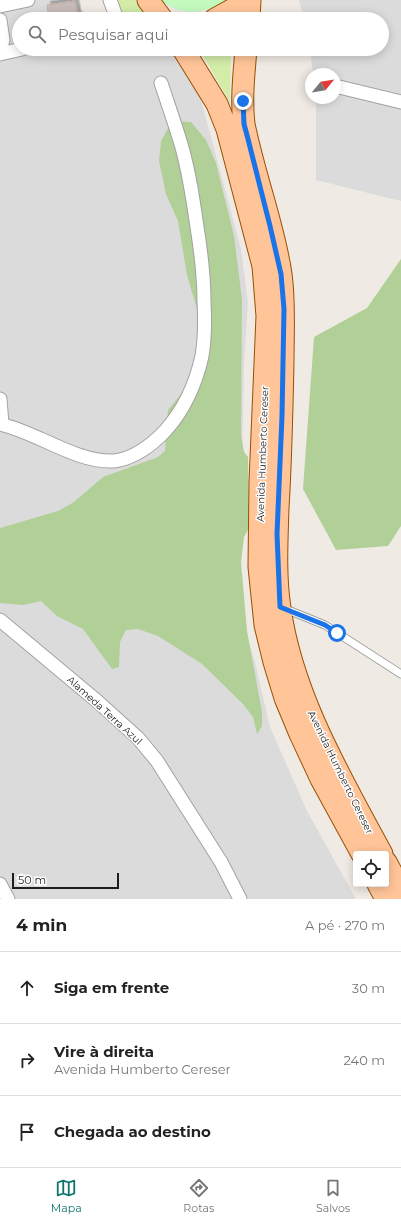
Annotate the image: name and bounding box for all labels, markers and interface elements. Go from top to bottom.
search box [12,12,389,56]
icon: search [26,23,48,45]
text: Pesquisar aqui [58,25,169,44]
north arrow [305,68,341,104]
route end [234,92,252,110]
street label: Avenida Humberto Cereser [254,386,271,522]
route start [328,624,346,642]
street label: Alameda Terra Azul [64,673,145,748]
street label: Avenida Humberto Cereser [305,708,376,836]
map controls [353,851,389,887]
button: locate [353,851,389,887]
scale bar [12,871,119,890]
text: 50 m [18,873,46,887]
text: 4 min [16,915,67,935]
text: A pé · 270 m [305,917,385,933]
icon: ahead [16,977,38,999]
text: Siga em frente [54,978,169,997]
text: 30 m [352,980,385,996]
text: Vire à direita [54,1042,154,1061]
icon: right [16,1049,38,1071]
text: 240 m [344,1052,385,1068]
text: Avenida Humberto Cereser [54,1061,231,1077]
icon: arrive [16,1121,38,1143]
text: Chegada ao destino [54,1122,211,1141]
tab: Mapa [51,1177,82,1215]
tab: Rotas [183,1177,214,1215]
tab: Salvos [316,1177,350,1215]

